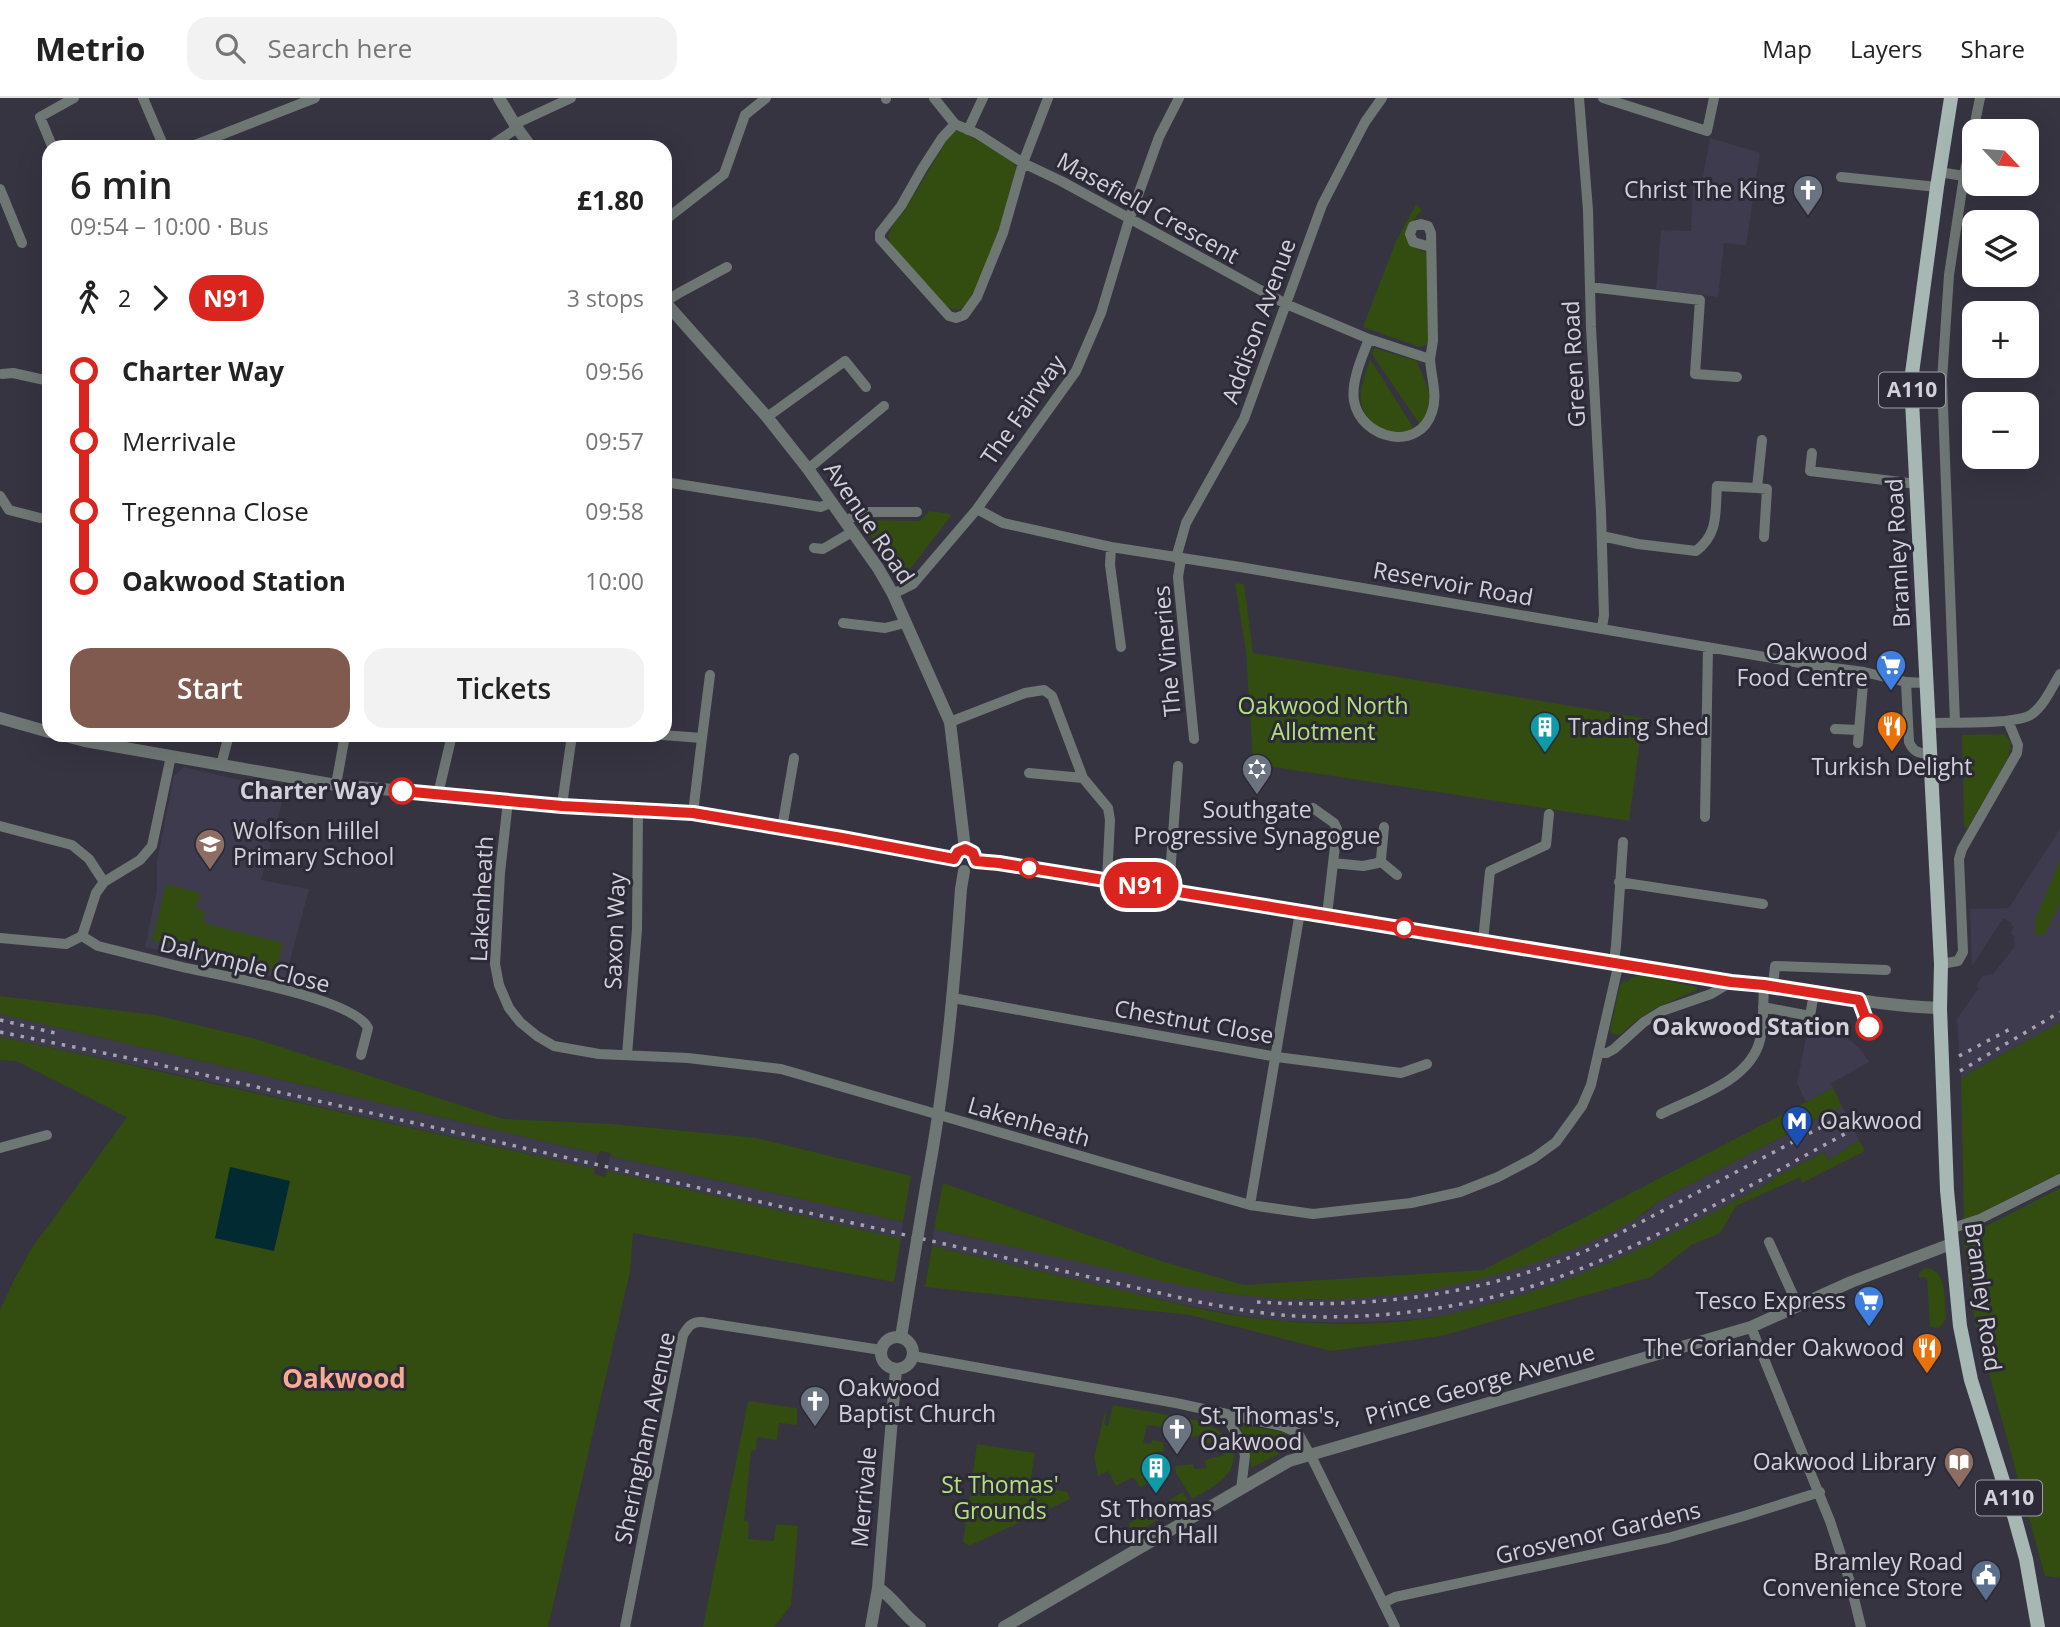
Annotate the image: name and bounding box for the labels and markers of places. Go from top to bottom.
place label: Christ The King [1624,173,1785,205]
church icon: Christ The King [1791,173,1825,217]
place label: Oakwood Food Centre [1736,635,1868,693]
supermarket icon: Oakwood Food Centre [1874,648,1908,692]
restaurant icon: Turkish Delight [1875,709,1909,753]
building icon: Trading Shed [1528,710,1562,754]
place label: Trading Shed [1568,710,1709,742]
place label: Turkish Delight [1811,750,1973,782]
synagogue icon: Southgate Progressive Synagogue [1240,752,1274,796]
place label: Charter Way [240,774,384,806]
marker: Charter Way [389,778,415,804]
place label: Southgate Progressive Synagogue [1134,793,1380,851]
place label: Wolfson Hillel Primary School [233,814,394,872]
school or university icon: Wolfson Hillel Primary School [193,827,227,871]
unlabelled marker [1019,858,1039,878]
unlabelled marker [1394,918,1414,938]
place label: Oakwood Station [1652,1010,1850,1042]
marker: Oakwood Station [1856,1014,1882,1040]
metro station icon: Oakwood [1780,1104,1814,1148]
place label: Oakwood [1820,1104,1922,1136]
place label: Tesco Express [1696,1284,1846,1316]
supermarket icon: Tesco Express [1852,1284,1886,1328]
place label: The Coriander Oakwood [1643,1331,1904,1363]
restaurant icon: The Coriander Oakwood [1910,1331,1944,1375]
place label: Oakwood Baptist Church [838,1371,996,1429]
church icon: Oakwood Baptist Church [798,1384,832,1428]
place label: St. Thomas's, Oakwood [1200,1399,1340,1457]
church icon: St. Thomas's, Oakwood [1160,1412,1194,1456]
place label: Oakwood Library [1753,1445,1936,1477]
library icon: Oakwood Library [1942,1445,1976,1489]
building icon: St Thomas Church Hall [1139,1451,1173,1495]
place label: St Thomas Church Hall [1094,1492,1218,1550]
place label: Bramley Road Convenience Store [1762,1545,1963,1603]
public building icon: Bramley Road Convenience Store [1969,1558,2003,1602]

